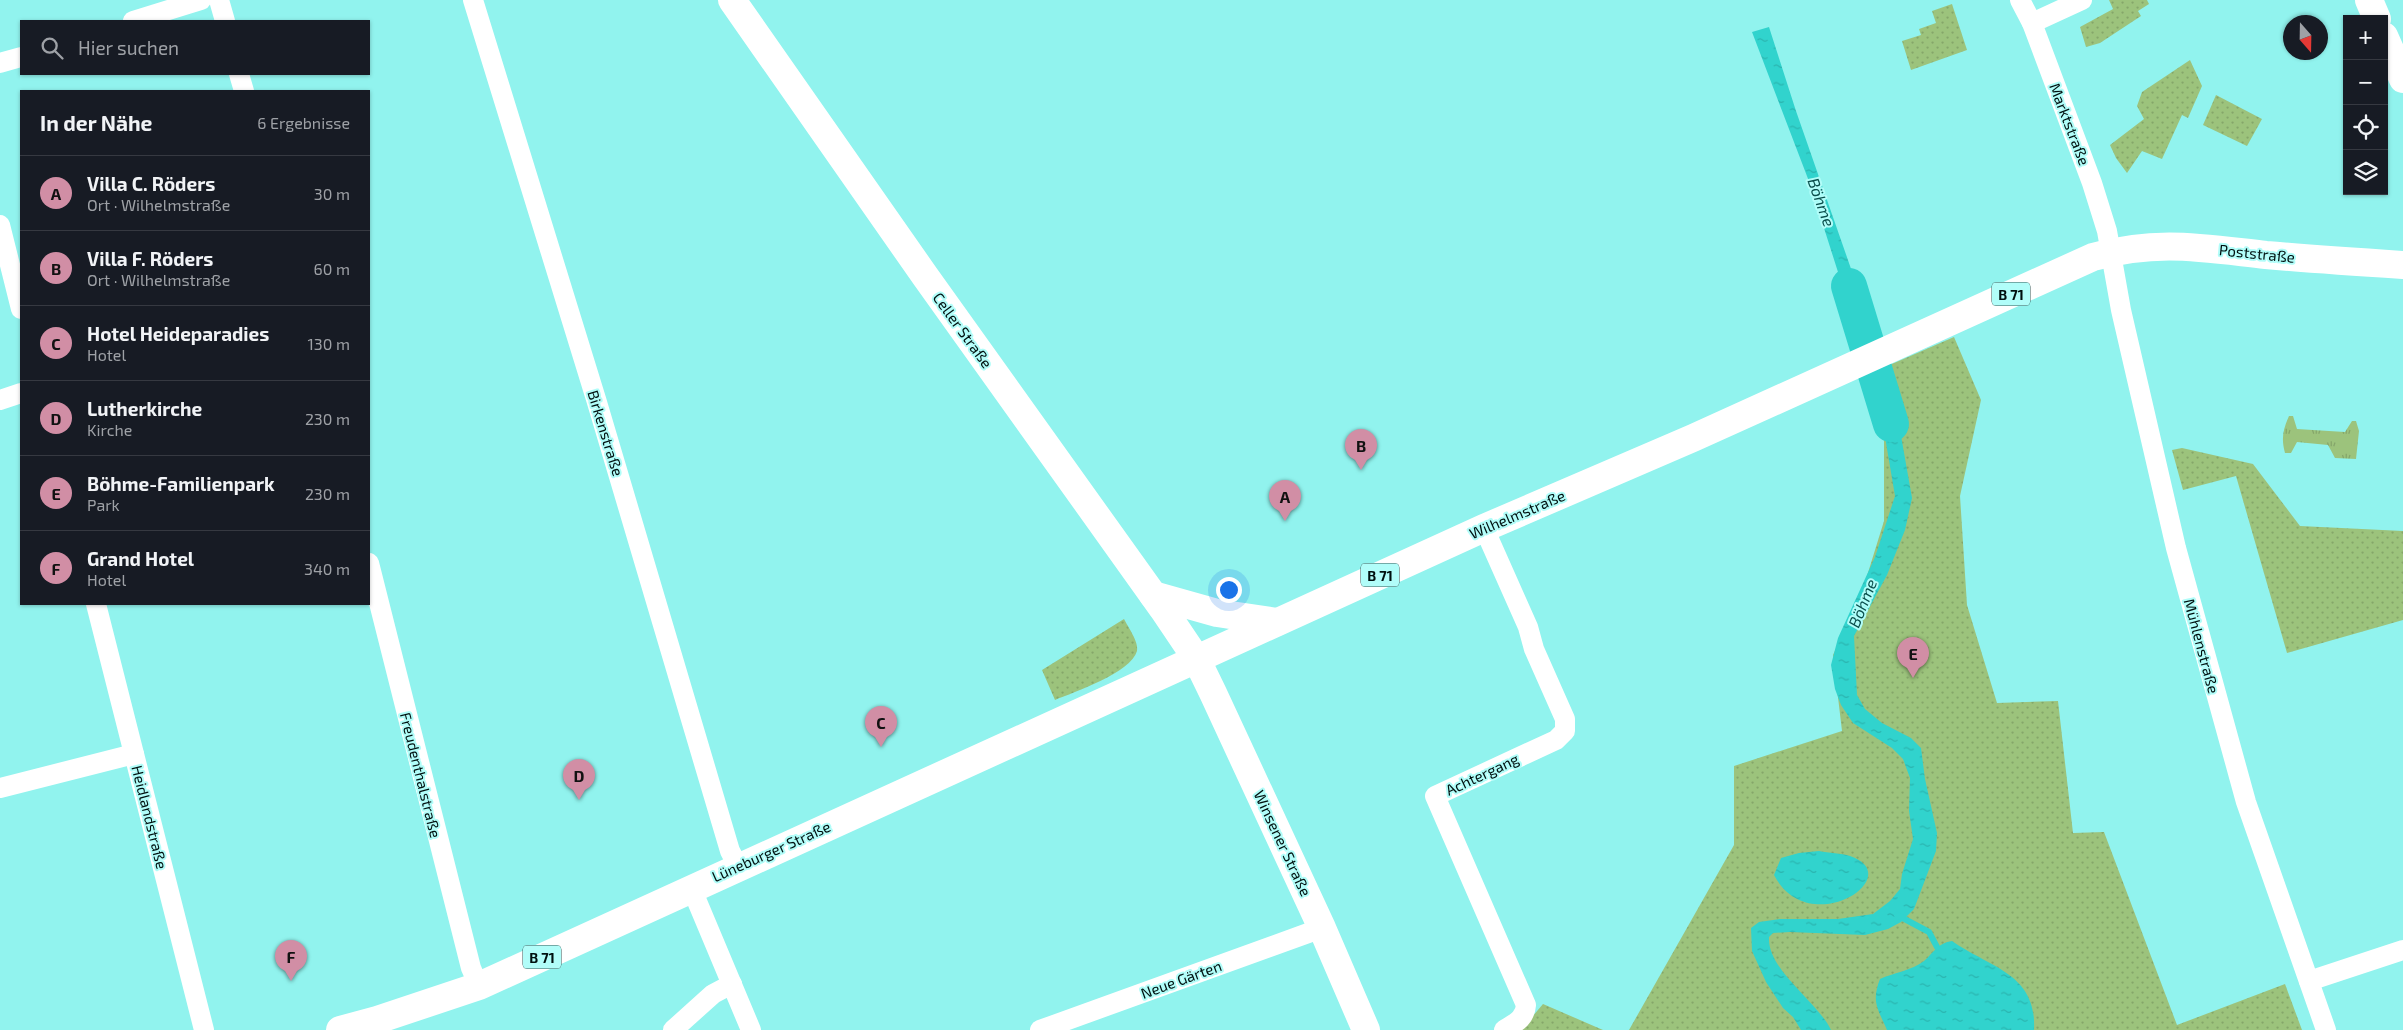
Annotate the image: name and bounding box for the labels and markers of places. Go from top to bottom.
pin: B [1345,429,1377,470]
pin: A [1269,480,1301,521]
pin: E [1897,637,1929,678]
pin: C [865,706,897,747]
pin: D [563,759,595,800]
pin: F [275,940,307,981]

